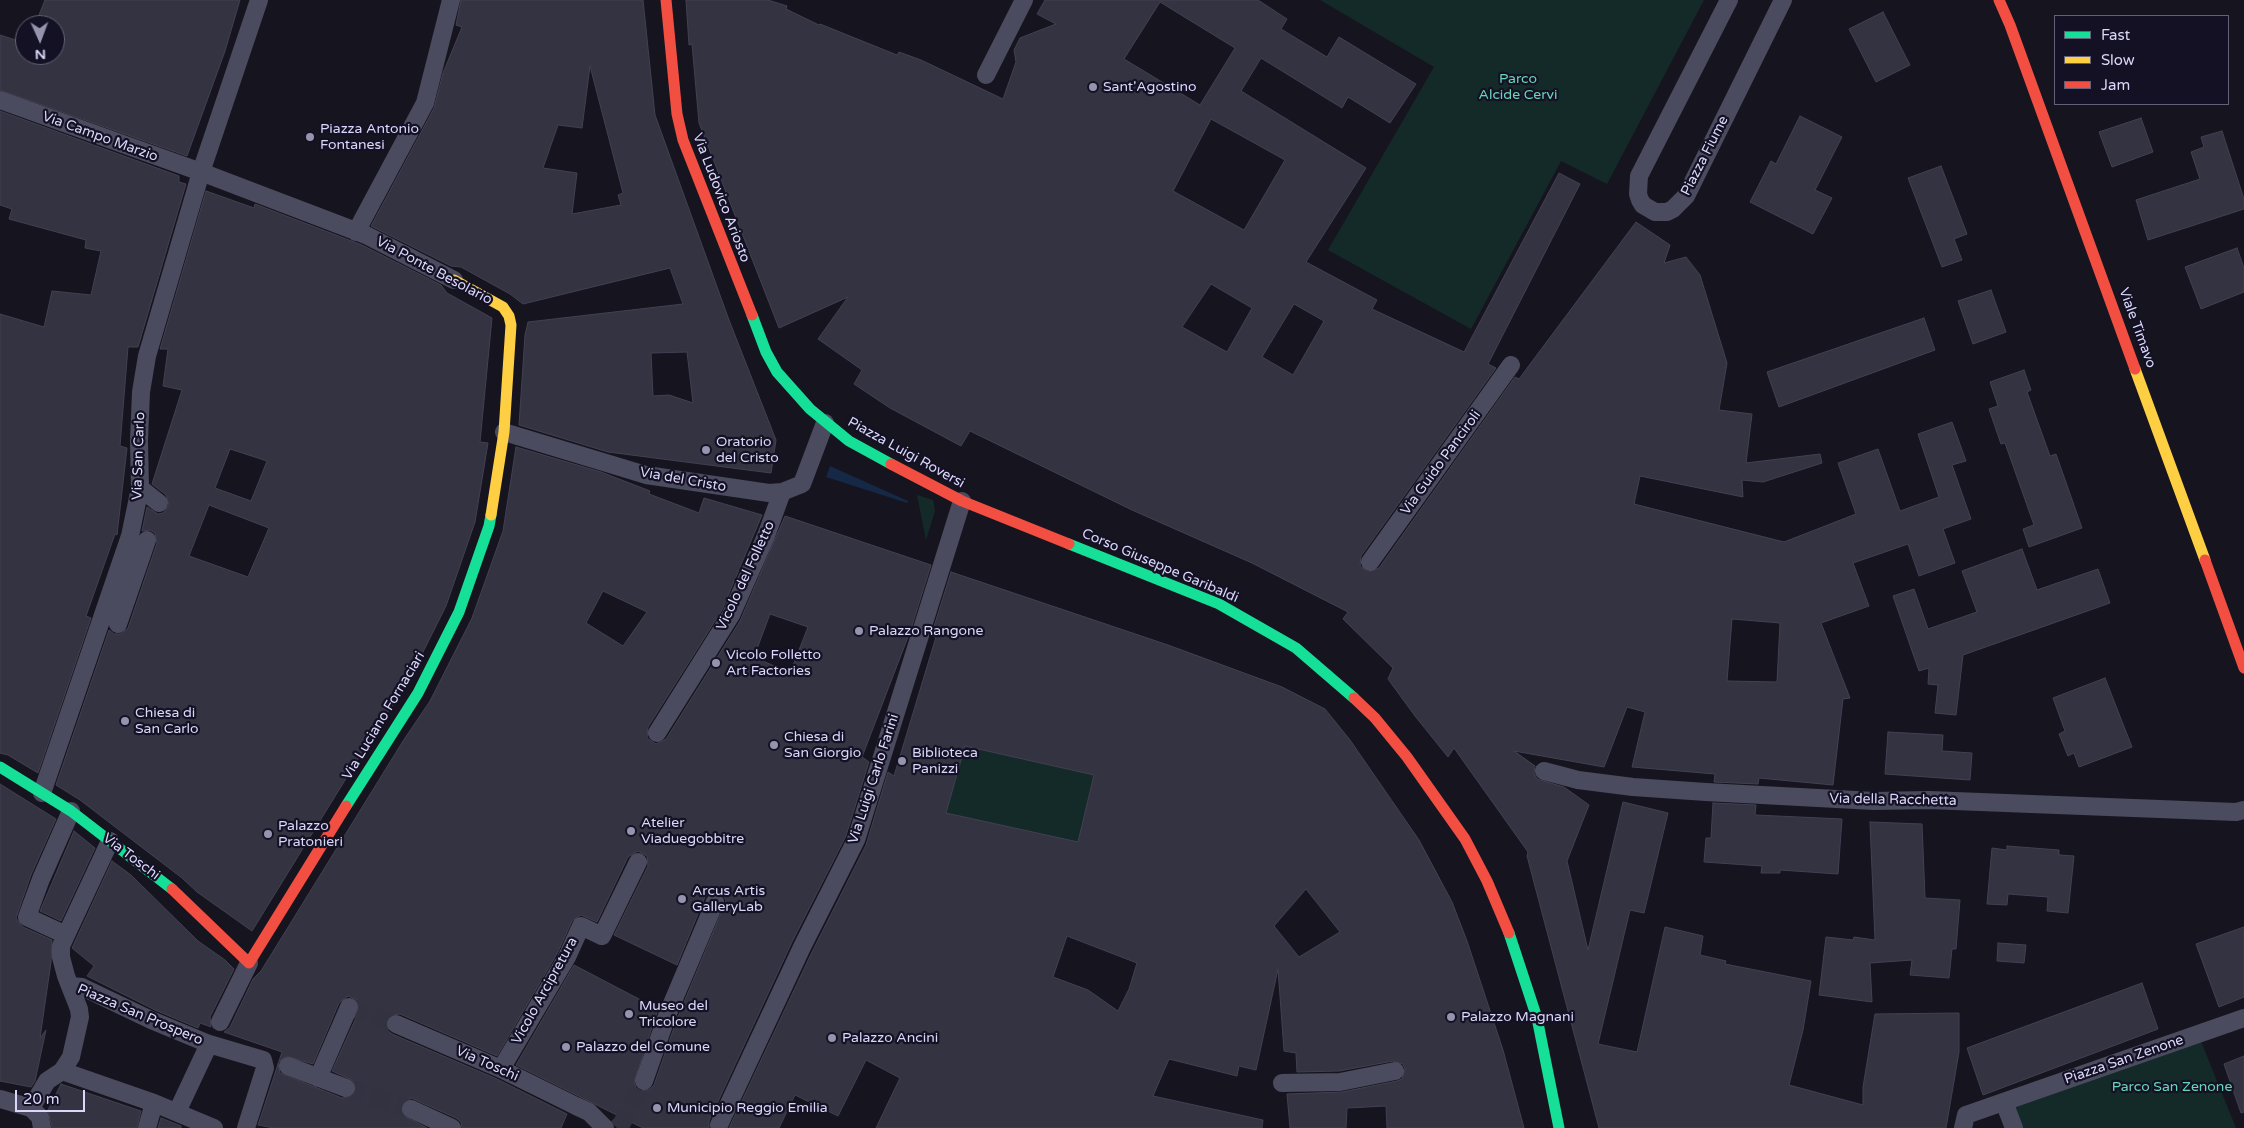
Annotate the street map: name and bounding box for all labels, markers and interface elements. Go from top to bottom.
north arrow [15,15,65,65]
legend [2054,15,2229,105]
text: Fast [2101,26,2130,44]
text: N [35,46,46,63]
text: Slow [2101,51,2135,69]
park label: Parco Alcide Cervi [1479,71,1557,104]
text: Jam [2101,76,2130,94]
place label: Sant'Agostino [1103,79,1196,95]
marker: Sant'Agostino [1087,81,1099,93]
street label: Via Campo Marzio [40,108,160,166]
street label: Piazza Fiume [1678,113,1732,199]
place label: Piazza Antonio Fontanesi [320,121,419,154]
marker: Piazza Antonio Fontanesi [304,131,316,143]
street label: Via Ludovico Ariosto [689,131,753,265]
street label: Via Ponte Besolario [373,233,495,309]
street label: Viale Timavo [2115,286,2159,370]
street label: Via Guido Panciroli [1397,407,1485,519]
street label: Via San Carlo [129,412,149,500]
street label: Piazza Luigi Roversi [844,414,968,492]
place label: Oratorio del Cristo [716,434,779,467]
marker: Oratorio del Cristo [700,444,712,456]
street label: Via del Cristo [639,464,727,496]
street label: Vicolo del Folletto [713,519,779,633]
street label: Corso Giuseppe Garibaldi [1079,525,1241,607]
place label: Palazzo Rangone [869,623,984,639]
marker: Palazzo Rangone [853,625,865,637]
place label: Vicolo Folletto Art Factories [726,647,821,680]
street label: Via Luciano Fornaciari [339,649,429,783]
marker: Vicolo Folletto Art Factories [710,657,722,669]
place label: Chiesa di San Carlo [135,705,199,738]
street label: Via Luigi Carlo Farini [845,712,903,846]
marker: Chiesa di San Carlo [119,715,131,727]
place label: Chiesa di San Giorgio [784,729,861,762]
marker: Chiesa di San Giorgio [768,739,780,751]
place label: Biblioteca Panizzi [912,745,978,778]
marker: Biblioteca Panizzi [896,755,908,767]
street label: Via della Racchetta [1829,790,1957,810]
place label: Atelier Viaduegobbitre [641,815,744,848]
place label: Palazzo Pratonieri [278,818,343,850]
marker: Atelier Viaduegobbitre [625,825,637,837]
marker: Palazzo Pratonieri [262,828,274,840]
street label: Via Toschi [99,830,163,884]
place label: Arcus Artis GalleryLab [692,883,765,916]
marker: Arcus Artis GalleryLab [676,893,688,905]
street label: Vicolo Arcipretura [509,934,581,1048]
street label: Piazza San Prospero [75,981,205,1049]
place label: Museo del Tricolore [639,998,708,1030]
marker: Museo del Tricolore [623,1008,635,1020]
place label: Palazzo Magnani [1461,1009,1574,1025]
marker: Palazzo Magnani [1445,1011,1457,1023]
place label: Palazzo Ancini [842,1030,938,1046]
marker: Palazzo Ancini [826,1032,838,1044]
street label: Piazza San Zenone [2062,1032,2186,1088]
place label: Palazzo del Comune [576,1039,710,1055]
marker: Palazzo del Comune [560,1041,572,1053]
street label: Via Toschi [453,1043,521,1085]
park label: Parco San Zenone [2112,1079,2232,1095]
scale bar [18,1080,88,1112]
text: 20 m [23,1090,60,1108]
place label: Municipio Reggio Emilia [667,1100,828,1116]
marker: Municipio Reggio Emilia [651,1102,663,1114]

